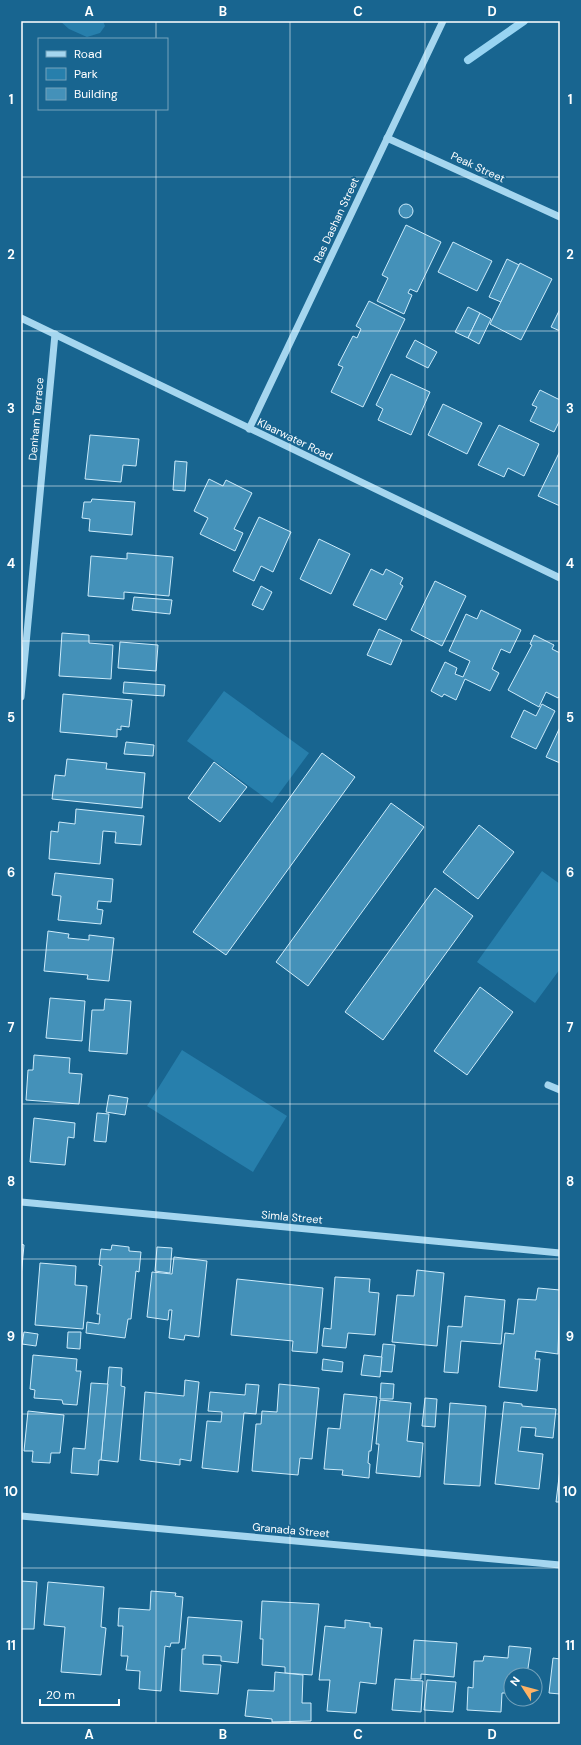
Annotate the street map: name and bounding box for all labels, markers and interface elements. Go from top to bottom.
text: A [84,3,94,20]
text: B [219,3,227,20]
text: C [353,3,363,20]
text: D [487,3,497,20]
legend [38,38,168,110]
text: Road [74,46,102,62]
text: Park [74,66,98,82]
text: Building [74,86,118,102]
text: 1 [9,91,13,108]
text: 1 [568,91,572,108]
street label: Peak Street [449,148,507,186]
street label: Ras Dashan Street [310,175,362,265]
text: 2 [7,246,15,263]
text: 2 [566,246,574,263]
street label: Denham Terrace [25,377,47,461]
text: 3 [7,400,15,417]
text: 3 [566,400,574,417]
street label: Klaarwater Road [255,415,335,463]
text: 4 [7,555,15,572]
text: 4 [566,555,574,572]
text: 5 [7,709,15,726]
text: 5 [566,709,574,726]
text: 6 [7,864,15,881]
text: 6 [566,864,574,881]
text: 7 [8,1019,15,1036]
text: 7 [567,1019,574,1036]
text: 8 [7,1173,15,1190]
text: 8 [566,1173,574,1190]
street label: Simla Street [261,1207,323,1227]
text: 9 [7,1328,15,1345]
text: 9 [566,1328,574,1345]
text: 10 [4,1483,18,1500]
text: 10 [563,1483,577,1500]
street label: Granada Street [252,1520,330,1540]
text: 11 [6,1637,16,1654]
text: 11 [565,1637,575,1654]
north arrow [503,1667,543,1707]
text: N [507,1674,523,1688]
scale bar [40,1681,119,1707]
text: 20 m [46,1687,75,1703]
text: A [84,1726,94,1743]
text: B [219,1726,227,1743]
text: C [353,1726,363,1743]
text: D [487,1726,497,1743]

